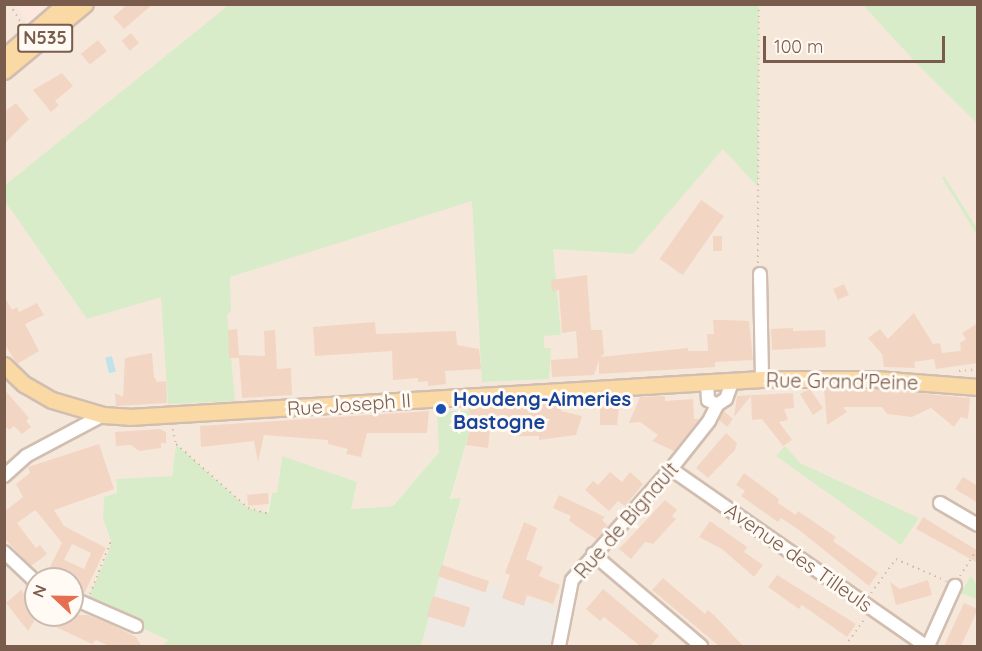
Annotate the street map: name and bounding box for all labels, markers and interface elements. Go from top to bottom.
road number: N535 [16,23,74,53]
scale bar [766,24,948,62]
text: 100 m [774,35,823,58]
street label: Rue Grand'Peine [766,368,918,394]
place label: Houdeng-Aimeries Bastogne [453,386,631,433]
street label: Rue Joseph II [286,388,412,420]
marker: Houdeng-Aimeries Bastogne [434,402,448,416]
street label: Rue de Bignault [569,457,683,583]
street label: Avenue des Tilleuls [721,497,877,617]
north arrow [24,567,84,627]
text: N [28,582,51,600]

